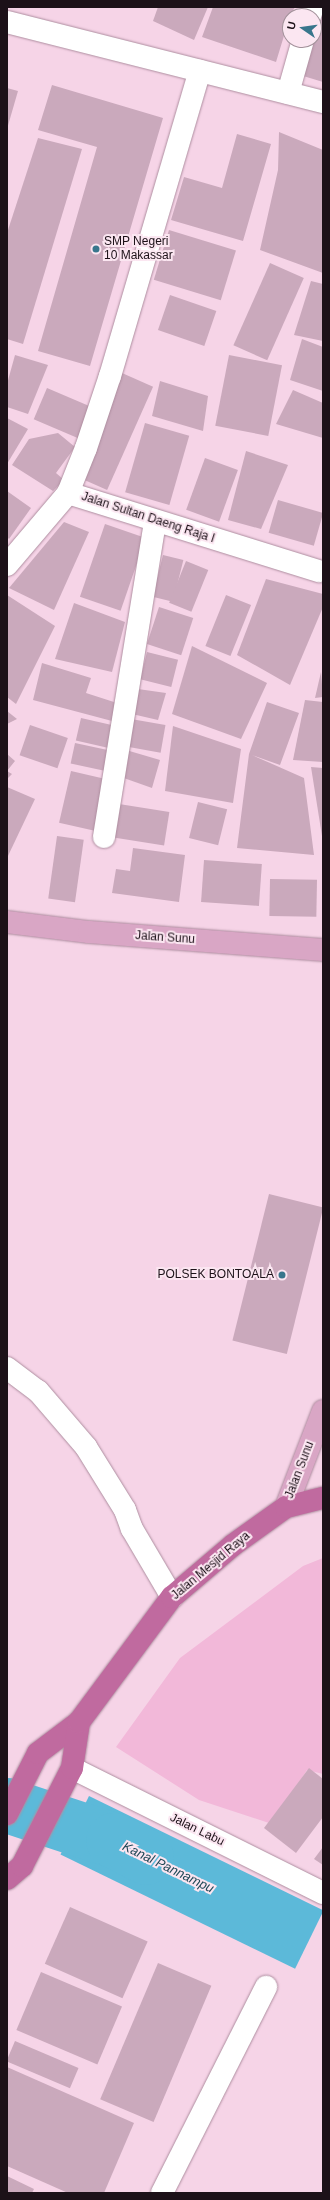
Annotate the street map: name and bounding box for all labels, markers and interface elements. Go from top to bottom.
north arrow [282,8,322,48]
text: U [285,20,298,31]
place label: SMP Negeri 10 Makassar [104,235,173,263]
marker: SMP Negeri 10 Makassar [91,244,101,254]
street label: Jalan Sultan Daeng Raja I [79,490,217,546]
street label: Jalan Sunu [135,929,195,947]
place label: POLSEK BONTOALA [158,1268,274,1282]
marker: POLSEK BONTOALA [277,1270,287,1280]
street label: Jalan Sunu [283,1439,317,1501]
street label: Jalan Mesjid Raya [169,1529,253,1603]
street label: Jalan Labu [167,1811,227,1849]
water label: Kanal Pannampu [120,1839,216,1897]

